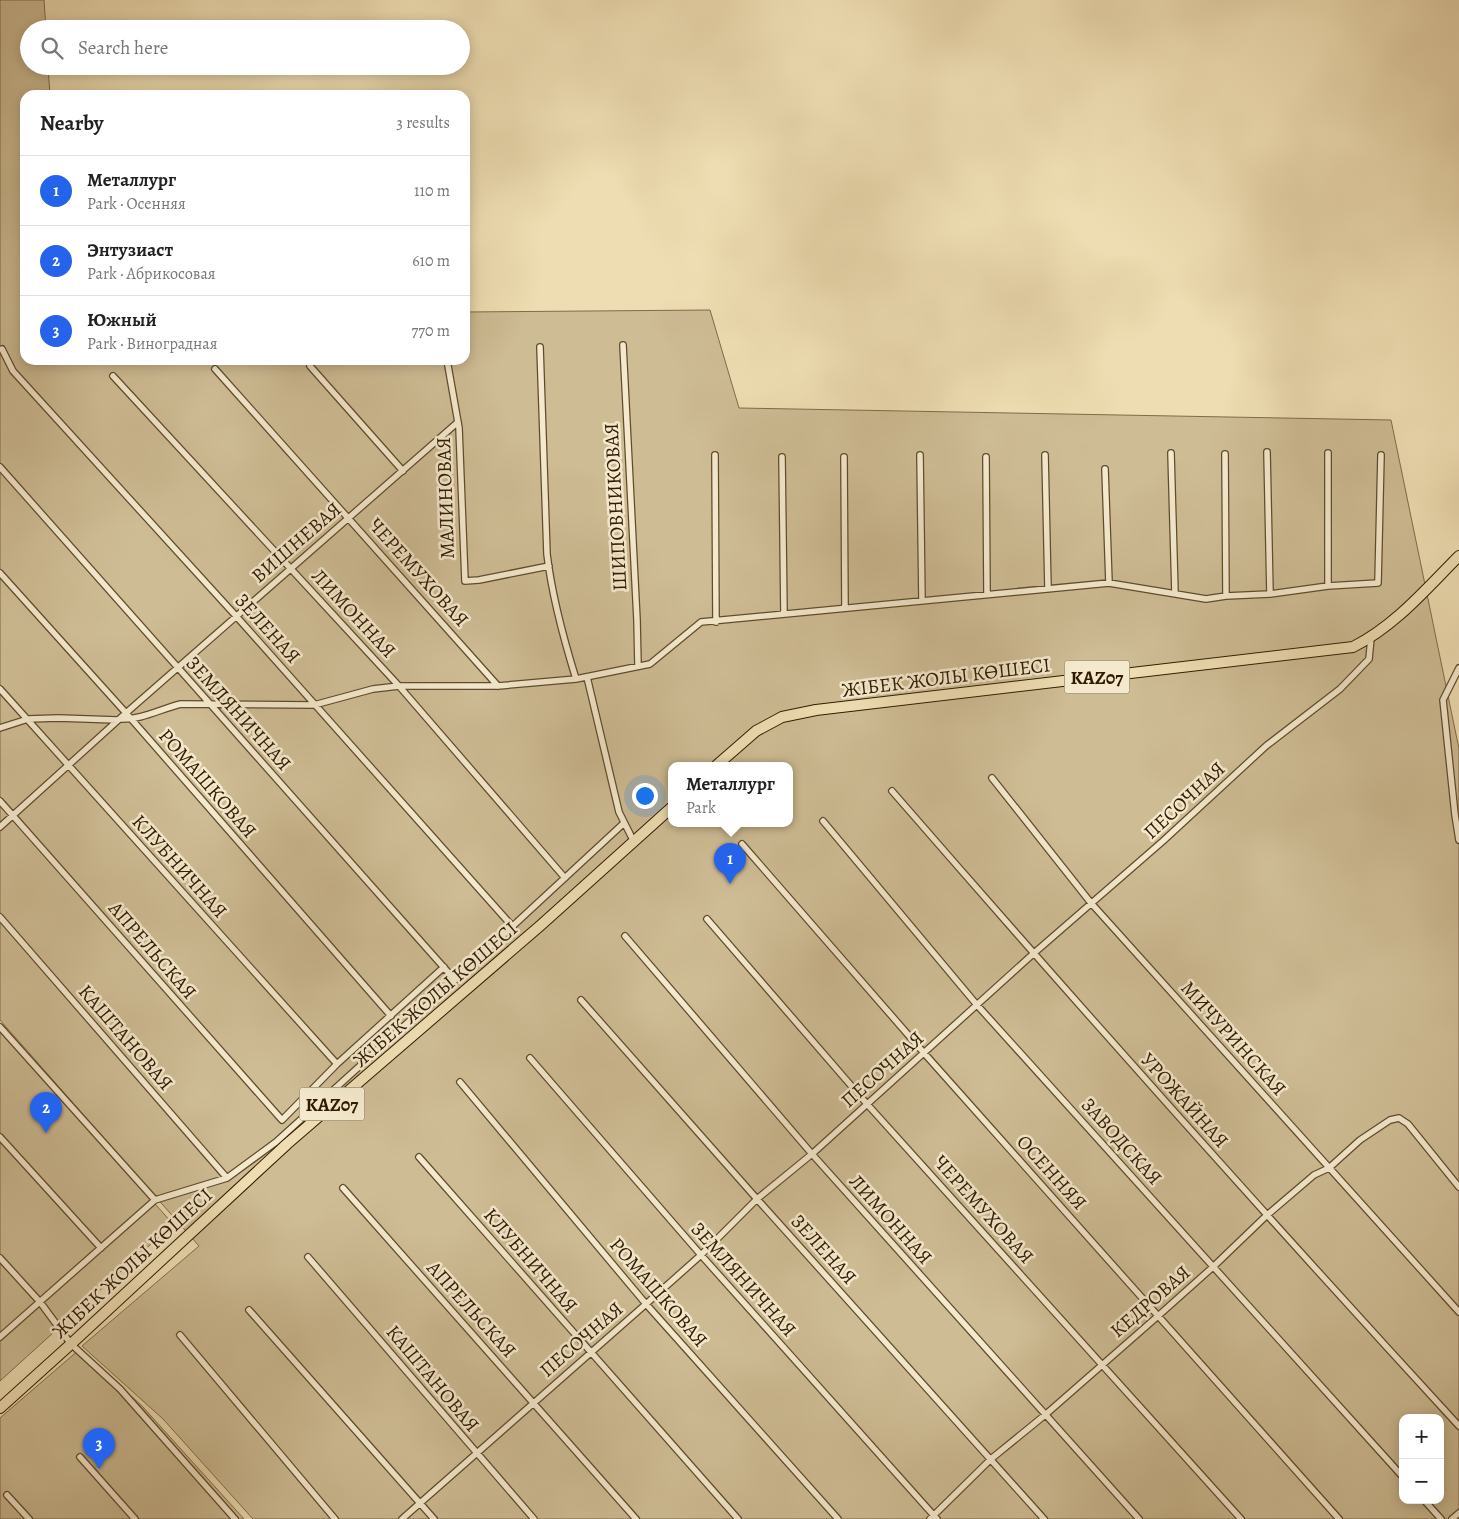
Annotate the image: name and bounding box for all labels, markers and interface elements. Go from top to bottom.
search box [20,20,470,75]
icon: search [38,34,66,62]
text: Search here [78,35,168,61]
text: Nearby [40,109,103,137]
text: 3 results [396,112,450,134]
text: Металлург [87,167,176,193]
text: 1 [53,180,59,202]
text: 110 m [414,180,450,202]
text: Park · Осенняя [87,193,186,215]
text: Энтузиаст [87,237,173,263]
text: 2 [52,250,60,272]
text: 610 m [412,250,450,272]
text: Park · Абрикосовая [87,263,215,285]
text: Южный [87,307,157,333]
text: 3 [53,320,59,342]
text: 770 m [412,320,450,342]
text: Park · Виноградная [87,333,217,355]
street label: ШИПОВНИКОВАЯ [598,422,633,592]
street label: МАЛИНОВАЯ [430,437,461,559]
street label: ВИШНЕВАЯ [246,496,347,589]
street label: ЧЕРЕМУХОВАЯ [363,512,475,632]
street label: ЛИМОННАЯ [305,563,402,664]
street label: ЗЕЛЕНАЯ [229,587,306,669]
street label: ЗЕМЛЯНИЧНАЯ [180,650,297,776]
street label: ЖІБЕК ЖОЛЫ КӨШЕСІ [840,651,1052,704]
road number: KAZ07 [1064,660,1130,694]
street label: РОМАШКОВАЯ [153,723,263,844]
street label: ПЕСОЧНАЯ [1138,756,1231,845]
popup [668,762,793,827]
text: Металлург [686,771,775,797]
your location [632,783,658,809]
text: Park [686,797,716,819]
street label: КЛУБНИЧНАЯ [126,809,233,924]
pin: 1 [714,843,746,884]
street label: АПРЕЛЬСКАЯ [102,895,203,1005]
street label: ЖІБЕК ЖОЛЫ КӨШЕСІ [347,915,523,1073]
street label: МИЧУРИНСКАЯ [1175,975,1292,1101]
street label: КАШТАНОВАЯ [72,979,179,1096]
street label: ПЕСОЧНАЯ [835,1025,929,1114]
street label: УРОЖАЙНАЯ [1135,1047,1235,1154]
road number: KAZ07 [300,1088,364,1120]
pin: 2 [30,1092,62,1133]
street label: ЗАВОДСКАЯ [1075,1092,1168,1191]
street label: ОСЕННЯЯ [1011,1129,1093,1216]
street label: ЧЕРЕМУХОВАЯ [928,1149,1040,1269]
street label: ЛИМОННАЯ [843,1168,938,1270]
street label: ЖІБЕК ЖОЛЫ КӨШЕСІ [46,1182,218,1345]
street label: КЛУБНИЧНАЯ [478,1202,584,1319]
street label: ЗЕЛЕНАЯ [785,1208,862,1290]
street label: ЗЕМЛЯНИЧНАЯ [685,1216,802,1342]
street label: РОМАШКОВАЯ [604,1232,714,1353]
street label: АПРЕЛЬСКАЯ [420,1254,522,1364]
street label: КЕДРОВАЯ [1104,1259,1196,1344]
street label: ПЕСОЧНАЯ [534,1296,629,1383]
street label: КАШТАНОВАЯ [380,1319,485,1438]
map controls [1399,1414,1444,1504]
button: + [1399,1414,1444,1459]
pin: 3 [83,1428,115,1469]
button: − [1399,1459,1444,1504]

